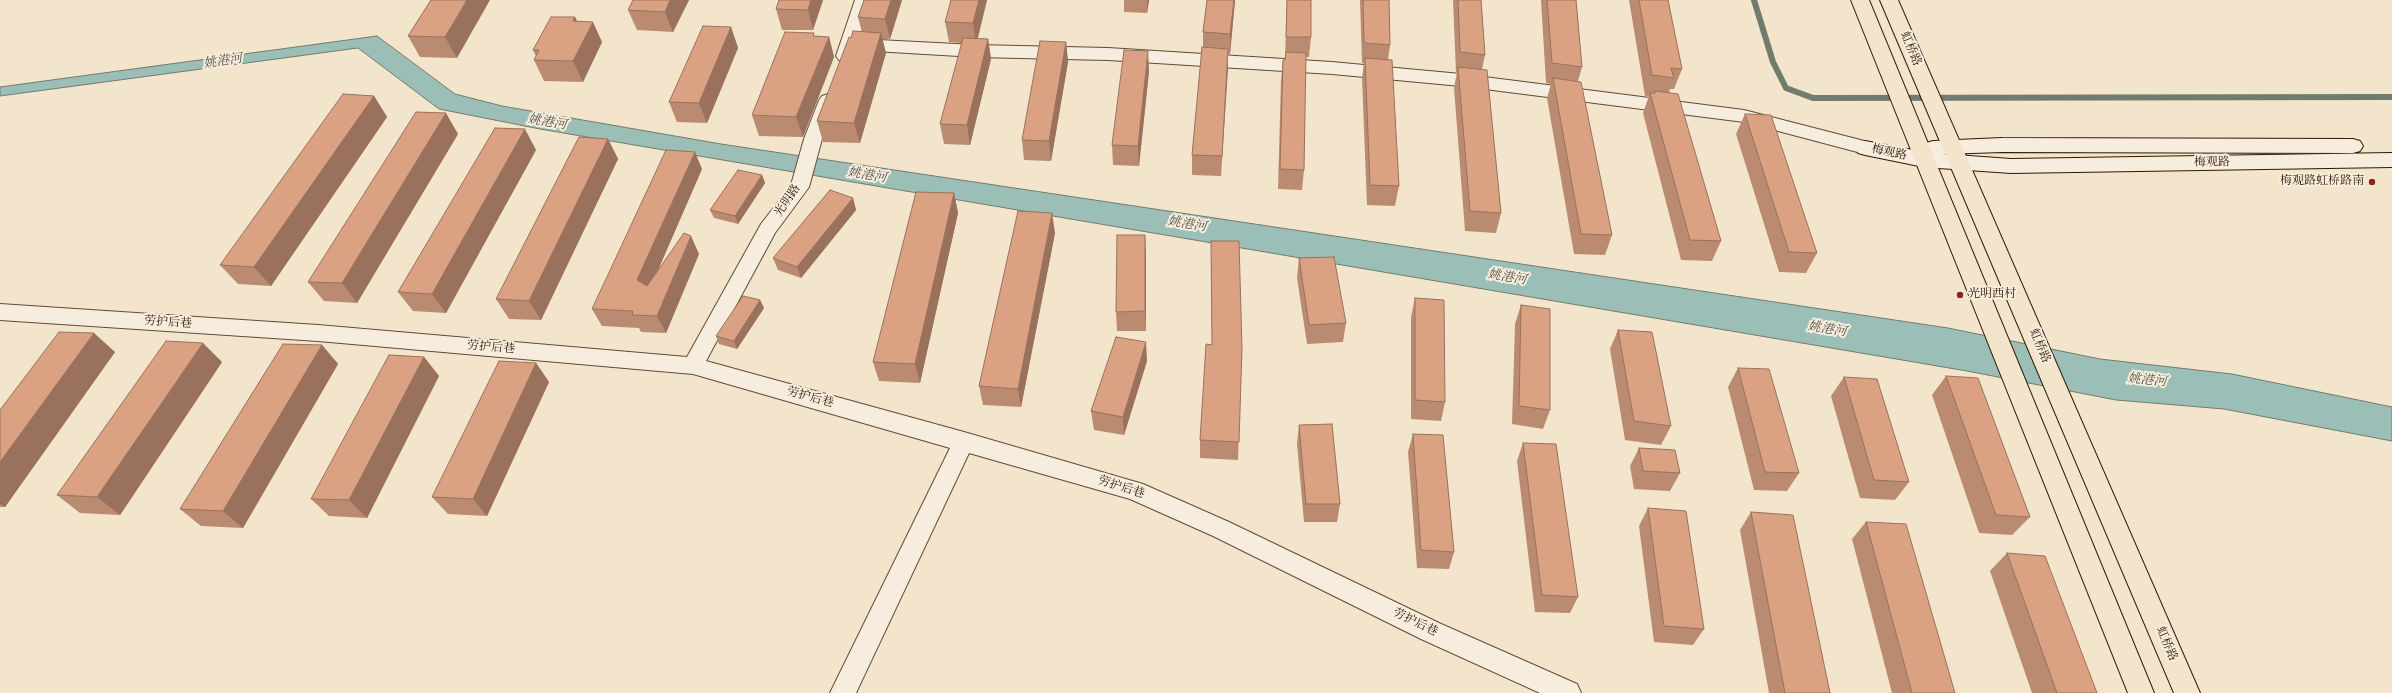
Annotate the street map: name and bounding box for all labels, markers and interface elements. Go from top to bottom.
street label: 虹桥路 [1896,30,1924,68]
water label: 姚港河 [203,52,243,72]
water label: 姚港河 [526,112,568,134]
street label: 梅观路 [1870,142,1908,164]
street label: 梅观路 [2194,155,2230,171]
water label: 姚港河 [847,165,887,187]
place label: 梅观路虹桥路南 [2280,175,2364,189]
marker: 梅观路虹桥路南 [2367,177,2377,187]
street label: 光明路 [772,182,804,220]
water label: 姚港河 [1167,214,1207,236]
water label: 姚港河 [1487,267,1527,289]
place label: 光明西村 [1968,288,2016,302]
marker: 光明西村 [1955,290,1965,300]
street label: 劳护后巷 [144,314,192,332]
water label: 姚港河 [1807,319,1847,341]
street label: 虹桥路 [2025,327,2053,365]
street label: 劳护后巷 [466,339,516,357]
water label: 姚港河 [2127,371,2167,391]
street label: 劳护后巷 [785,385,835,411]
street label: 劳护后巷 [1096,474,1146,502]
street label: 劳护后巷 [1390,606,1440,640]
street label: 虹桥路 [2152,625,2180,663]

